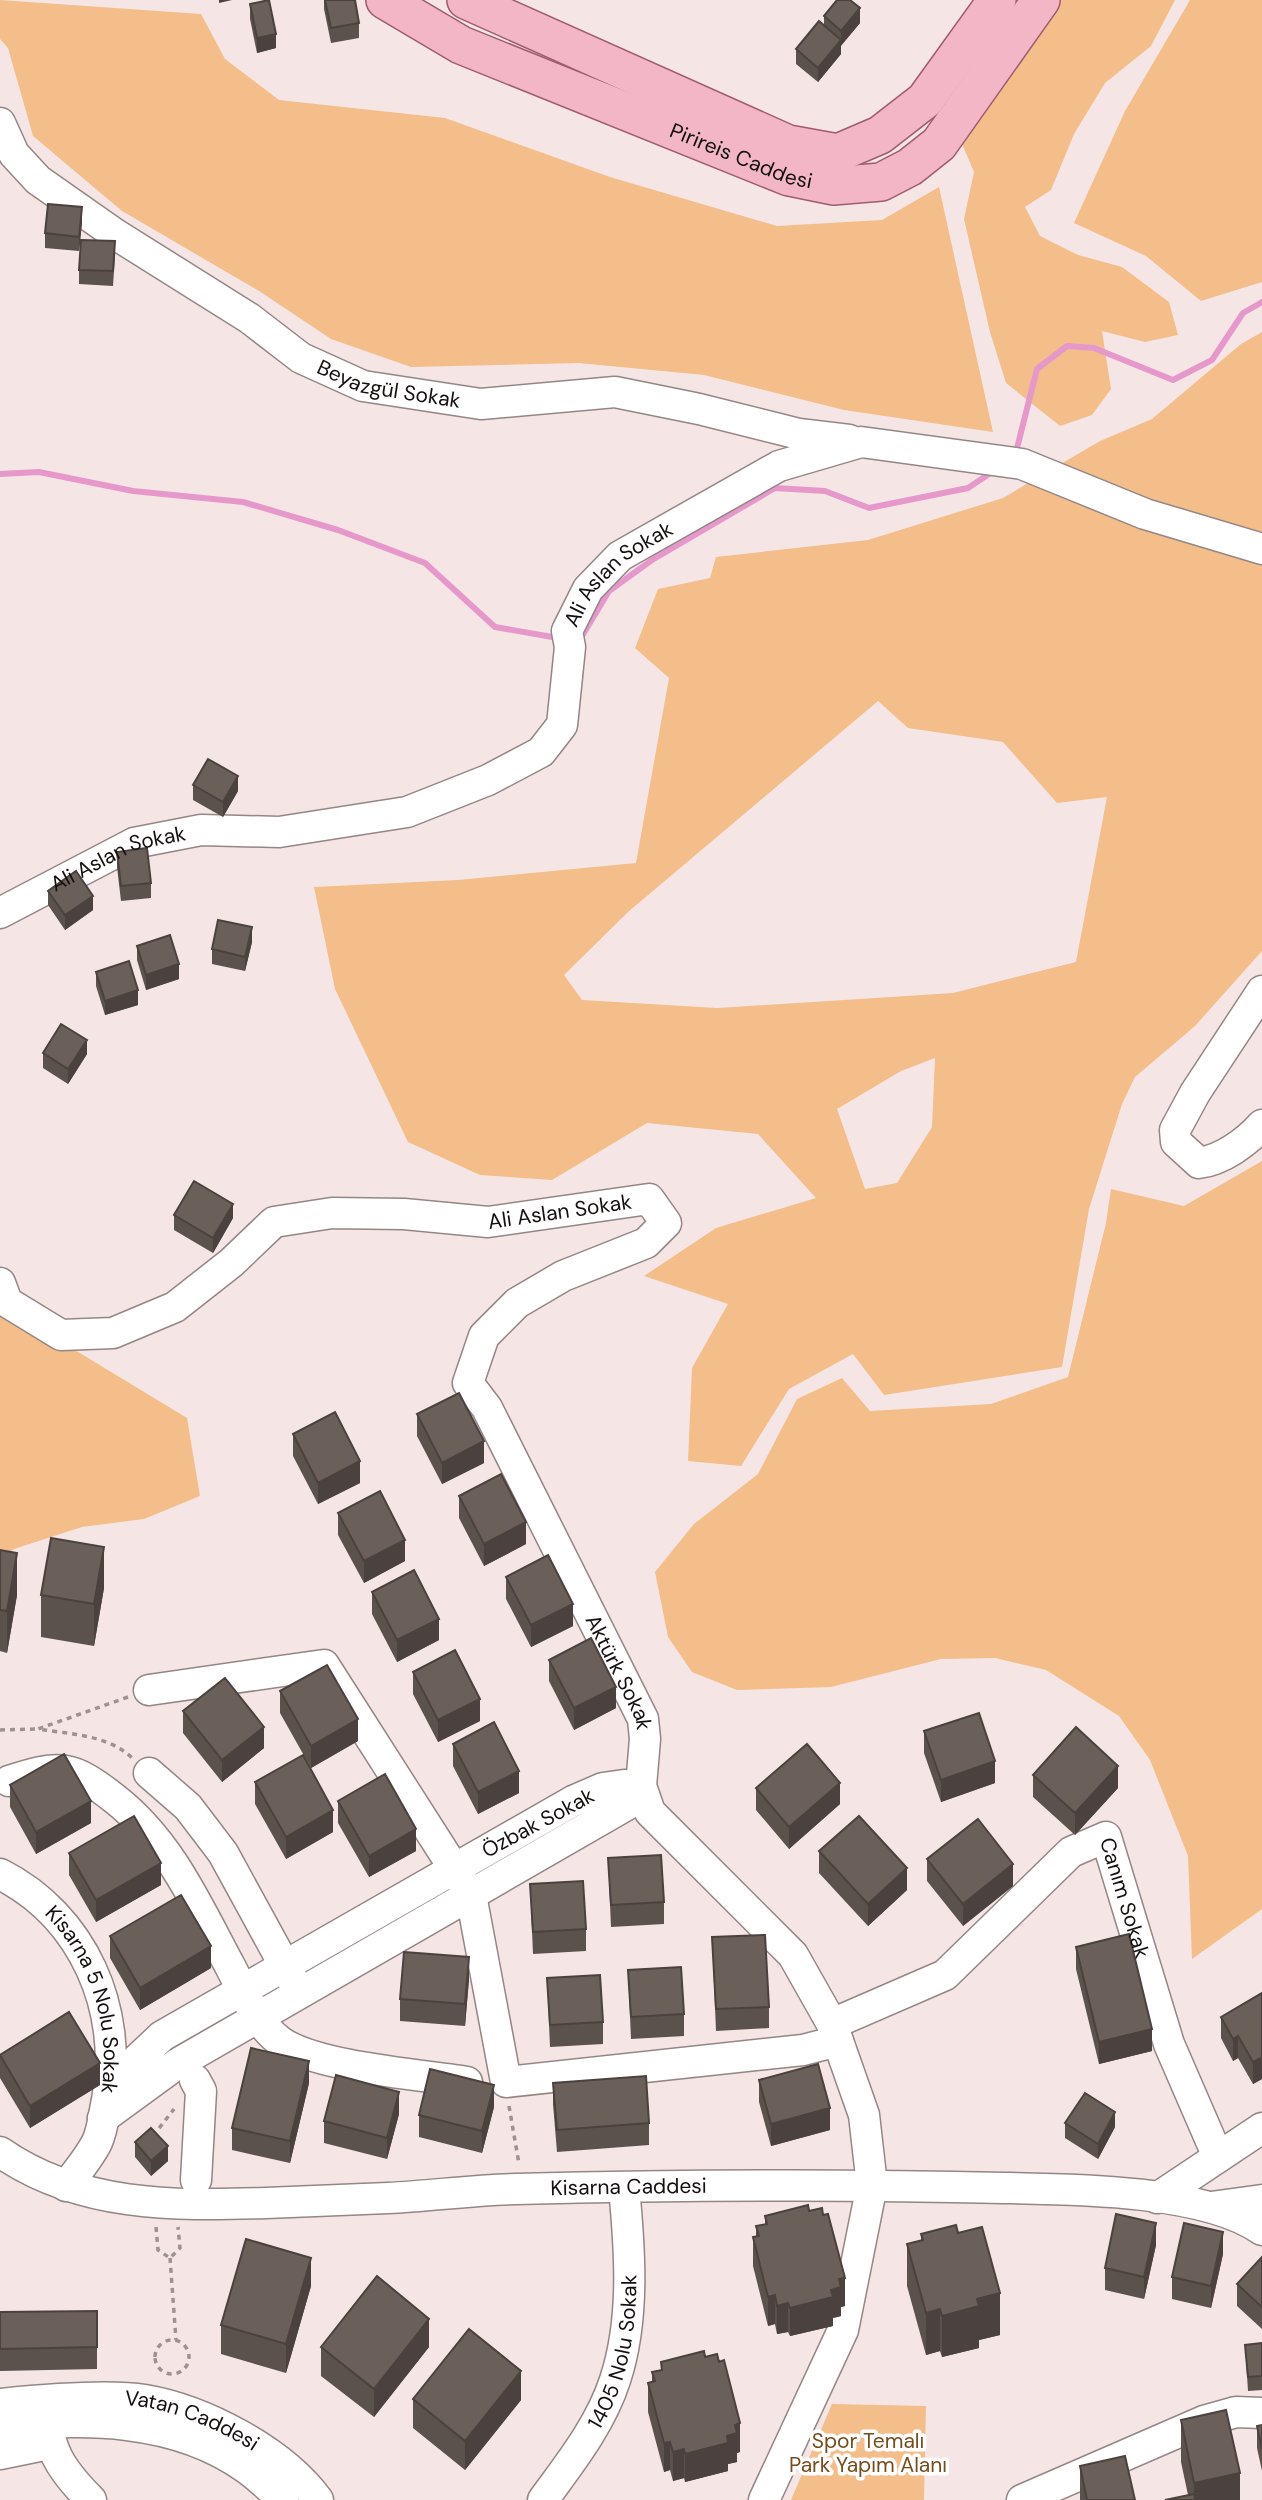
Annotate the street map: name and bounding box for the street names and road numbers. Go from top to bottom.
street label: Pirireis Caddesi [666,116,815,195]
street label: Beyazgül Sokak [313,353,463,415]
street label: Ali Aslan Sokak [557,515,678,631]
street label: Ali Aslan Sokak [45,819,188,898]
street label: Ali Aslan Sokak [486,1188,634,1236]
street label: Aktürk Sokak [579,1610,658,1732]
street label: Özbak Sokak [477,1781,600,1864]
street label: Canım Sokak [1093,1834,1156,1962]
street label: Kisarna 5 Nolu Sokak [39,1899,125,2096]
street label: Kisarna Caddesi [550,2172,707,2202]
street label: 1405 Nolu Sokak [581,2274,643,2434]
street label: Vatan Caddesi [124,2384,264,2457]

